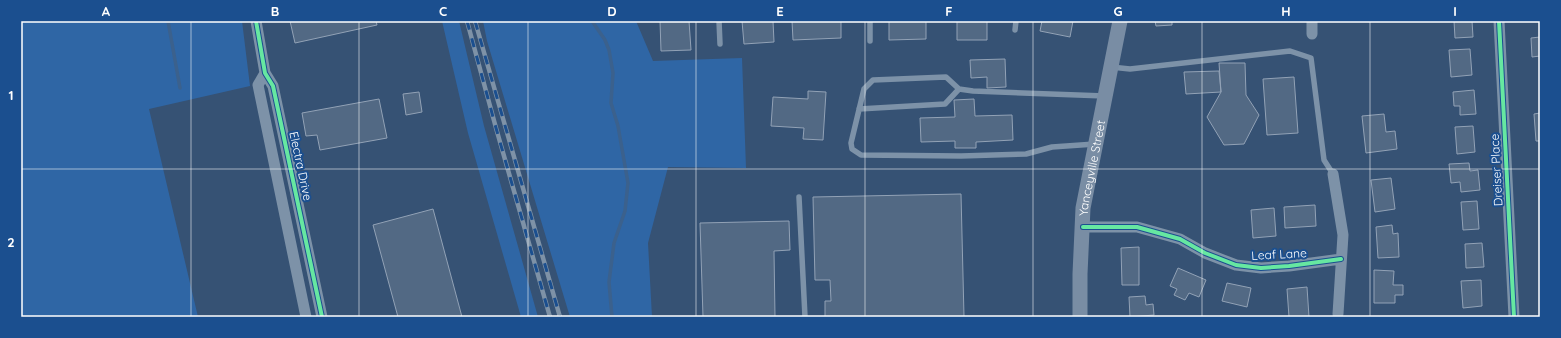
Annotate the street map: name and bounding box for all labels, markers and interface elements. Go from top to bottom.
text: A [102,3,111,19]
text: B [271,3,279,19]
text: C [439,3,447,19]
text: D [607,3,617,19]
text: E [776,3,784,19]
text: F [945,3,953,19]
text: G [1113,3,1123,19]
text: H [1281,3,1291,19]
text: I [1453,3,1457,19]
text: 1 [8,87,14,103]
street label: Yanceyville Street [1075,119,1108,216]
street label: Electra Drive [286,130,316,202]
street label: Dreiser Place [1487,133,1505,207]
text: 2 [7,234,15,250]
street label: Leaf Lane [1251,245,1307,263]

